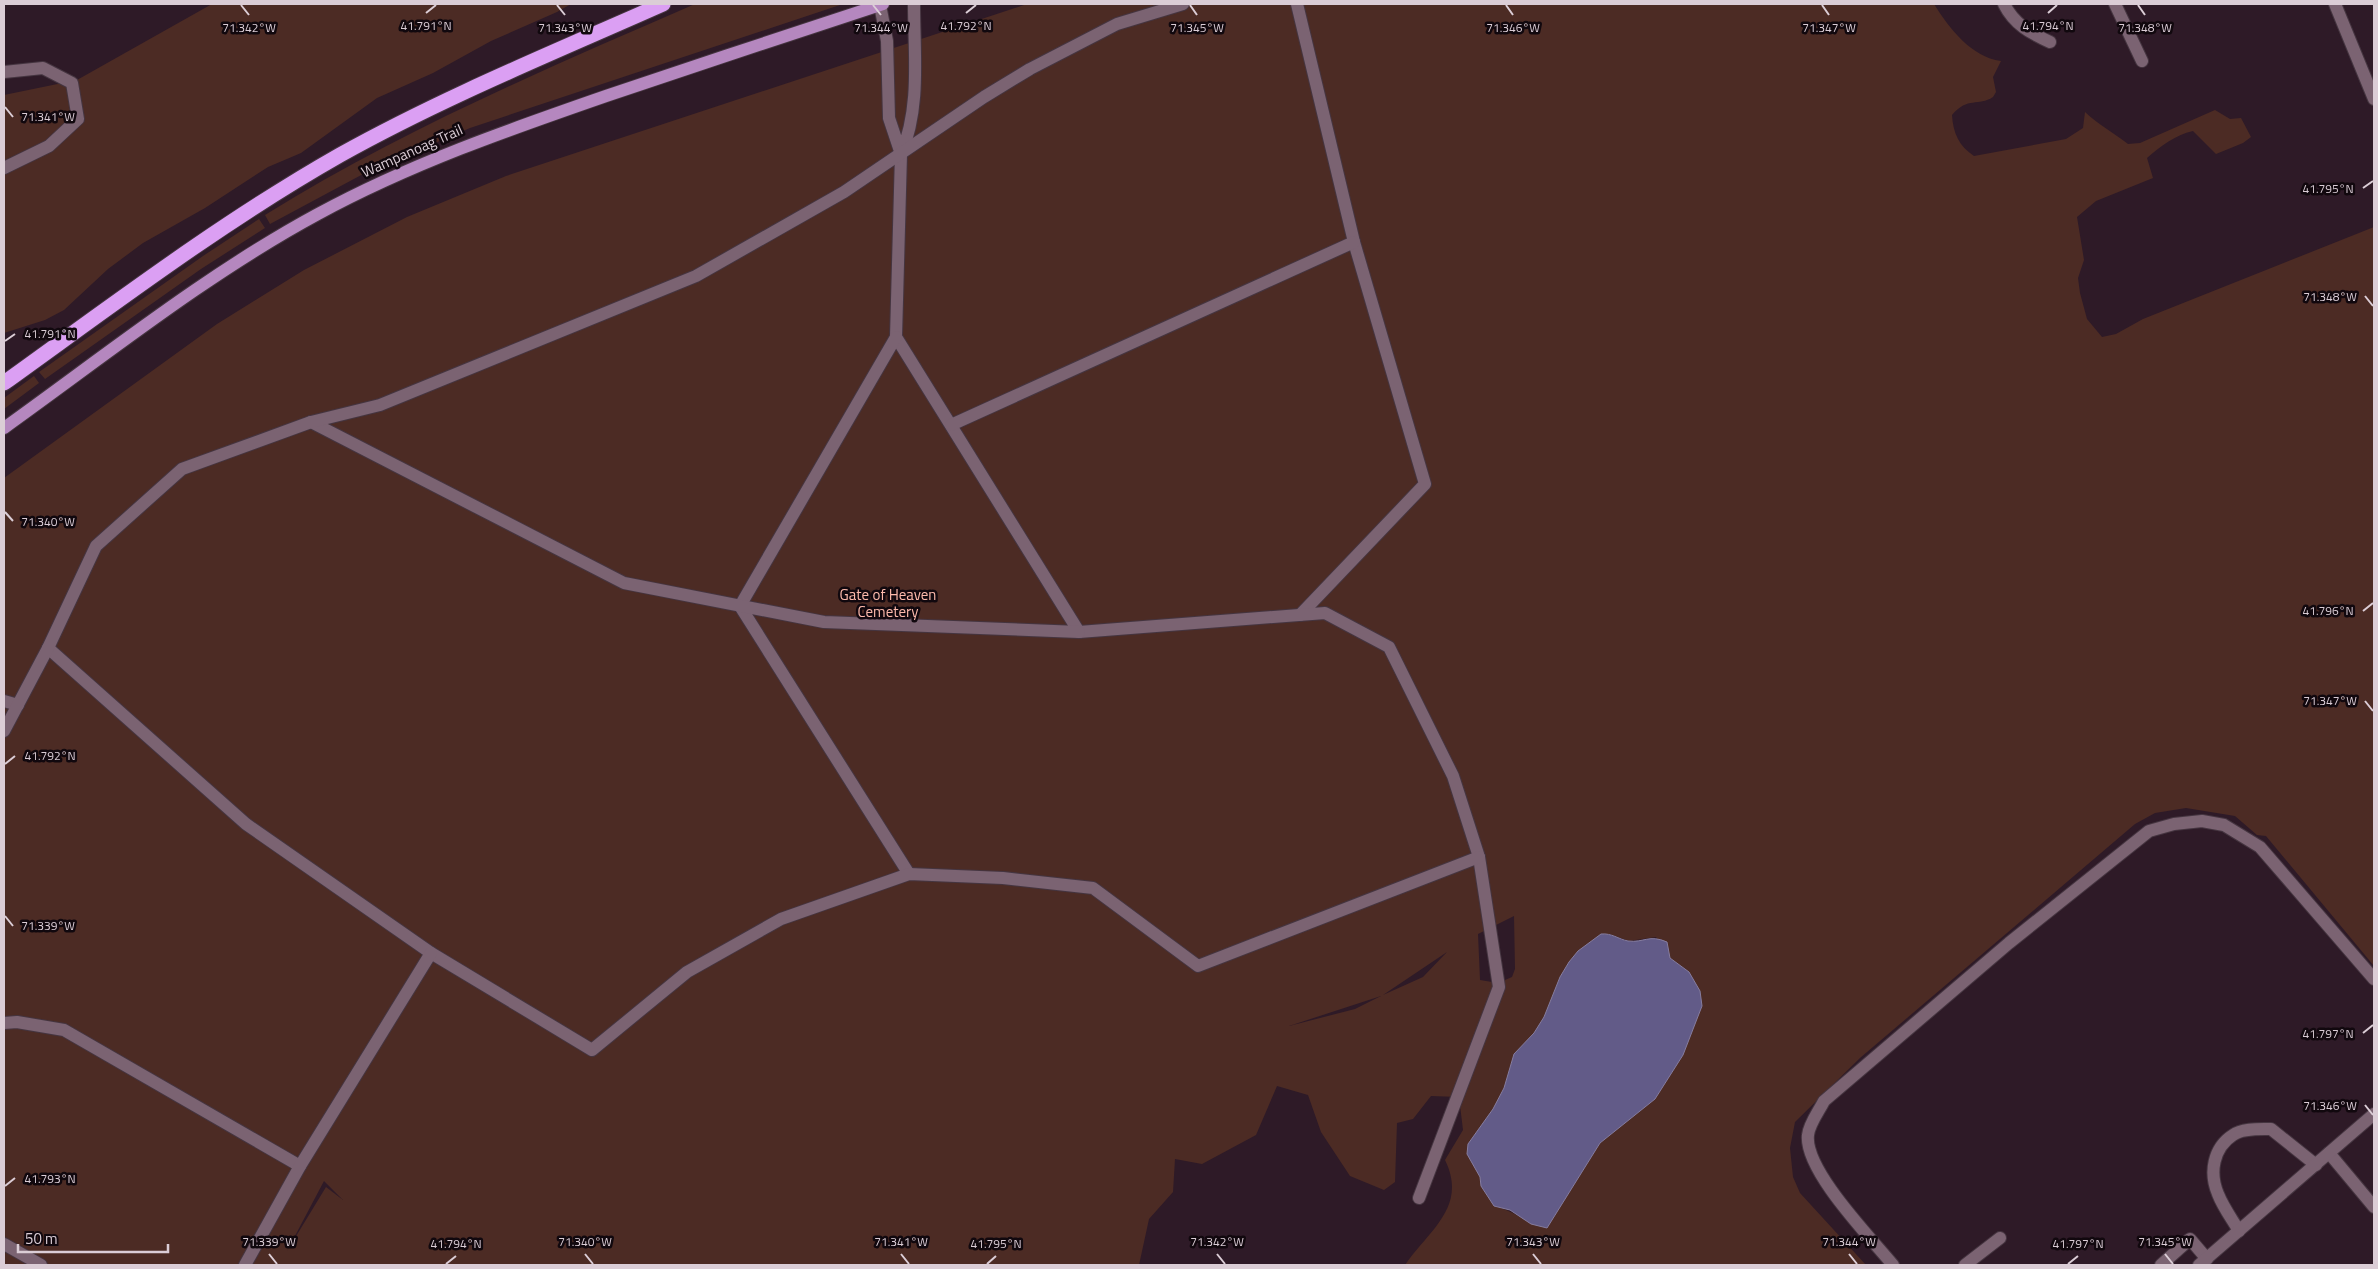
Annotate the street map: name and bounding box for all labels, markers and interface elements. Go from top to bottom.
text: 41.791°N [400,16,452,35]
text: 41.792°N [940,16,992,35]
text: 41.794°N [2022,16,2074,35]
text: 71.342°W [222,18,276,37]
text: 71.343°W [538,18,592,37]
text: 71.344°W [854,18,908,37]
text: 71.345°W [1170,18,1224,37]
text: 71.346°W [1486,18,1540,37]
text: 71.347°W [1802,18,1856,37]
text: 71.348°W [2118,18,2172,37]
text: 71.341°W [21,107,75,126]
street label: Wampanoag Trail [357,118,466,183]
text: 41.795°N [2302,179,2354,198]
text: 71.348°W [2303,287,2357,306]
text: 41.791°N [24,324,76,343]
text: 71.340°W [21,512,75,531]
park label: Gate of Heaven Cemetery [840,583,936,623]
text: 41.796°N [2302,601,2354,620]
text: 71.347°W [2303,691,2357,710]
text: 41.792°N [24,746,76,765]
text: 71.339°W [21,916,75,935]
text: 41.797°N [2302,1024,2354,1043]
text: 71.346°W [2303,1096,2357,1115]
text: 41.793°N [24,1169,76,1188]
scale bar [18,1222,168,1254]
text: 50 m [25,1227,58,1250]
text: 71.339°W [242,1232,296,1251]
text: 71.340°W [558,1232,612,1251]
text: 71.341°W [874,1232,928,1251]
text: 71.342°W [1190,1232,1244,1251]
text: 71.343°W [1506,1232,1560,1251]
text: 71.344°W [1822,1232,1876,1251]
text: 71.345°W [2138,1232,2192,1251]
text: 41.794°N [430,1234,482,1253]
text: 41.795°N [970,1234,1022,1253]
text: 41.797°N [2052,1234,2104,1253]

